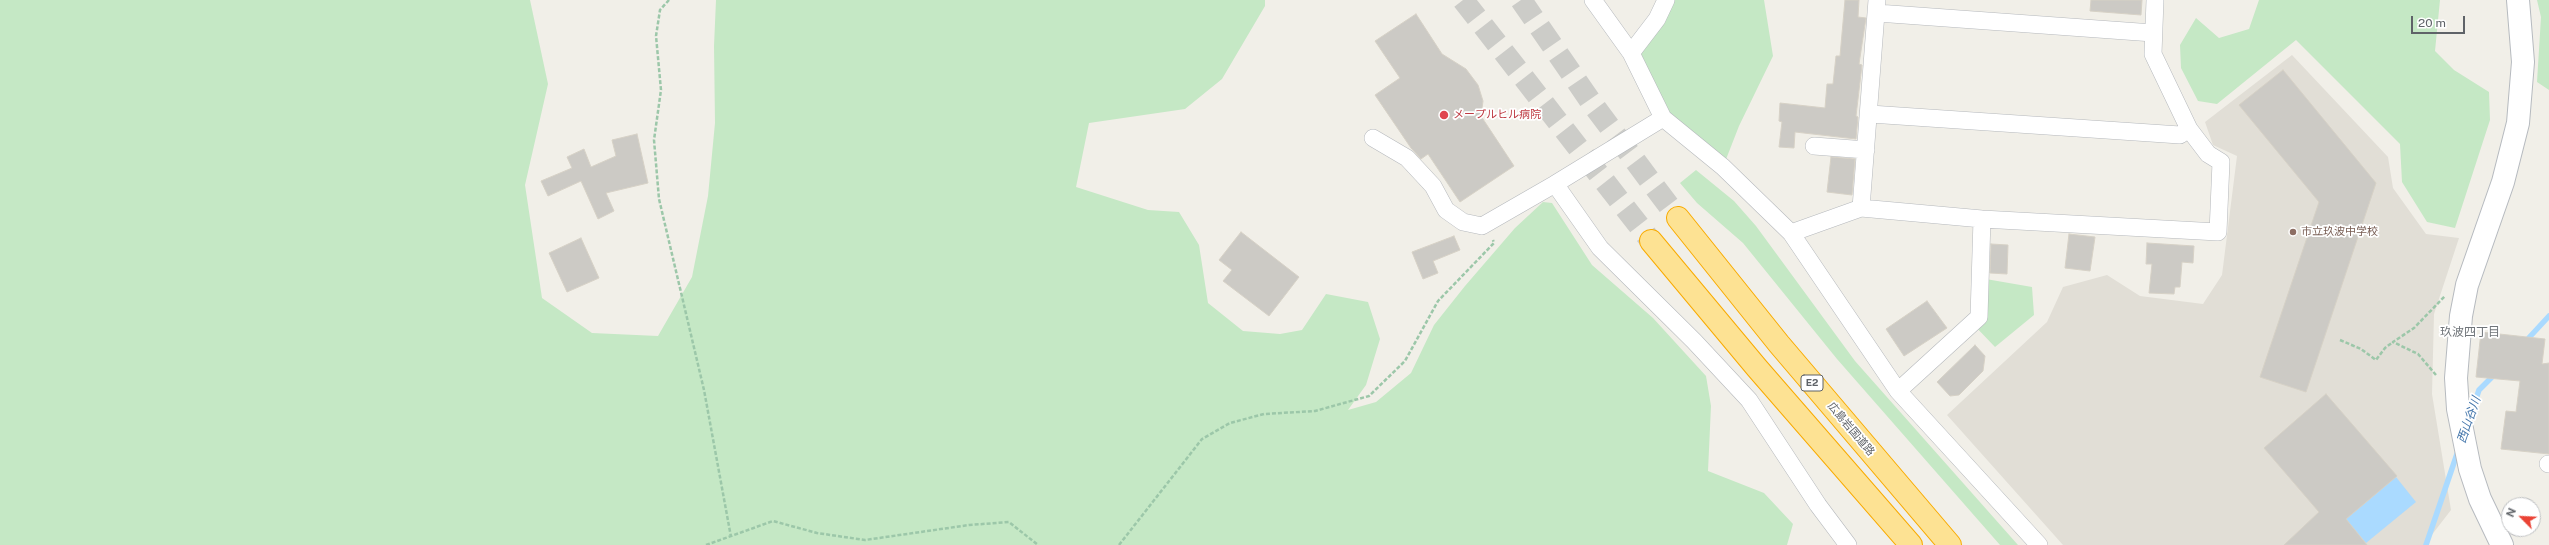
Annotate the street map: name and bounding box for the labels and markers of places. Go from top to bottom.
place label: メープルヒル病院 [1453,108,1541,122]
marker: メープルヒル病院 [1438,109,1450,121]
place label: 市立玖波中学校 [2301,225,2378,239]
marker: 市立玖波中学校 [2288,227,2298,237]

